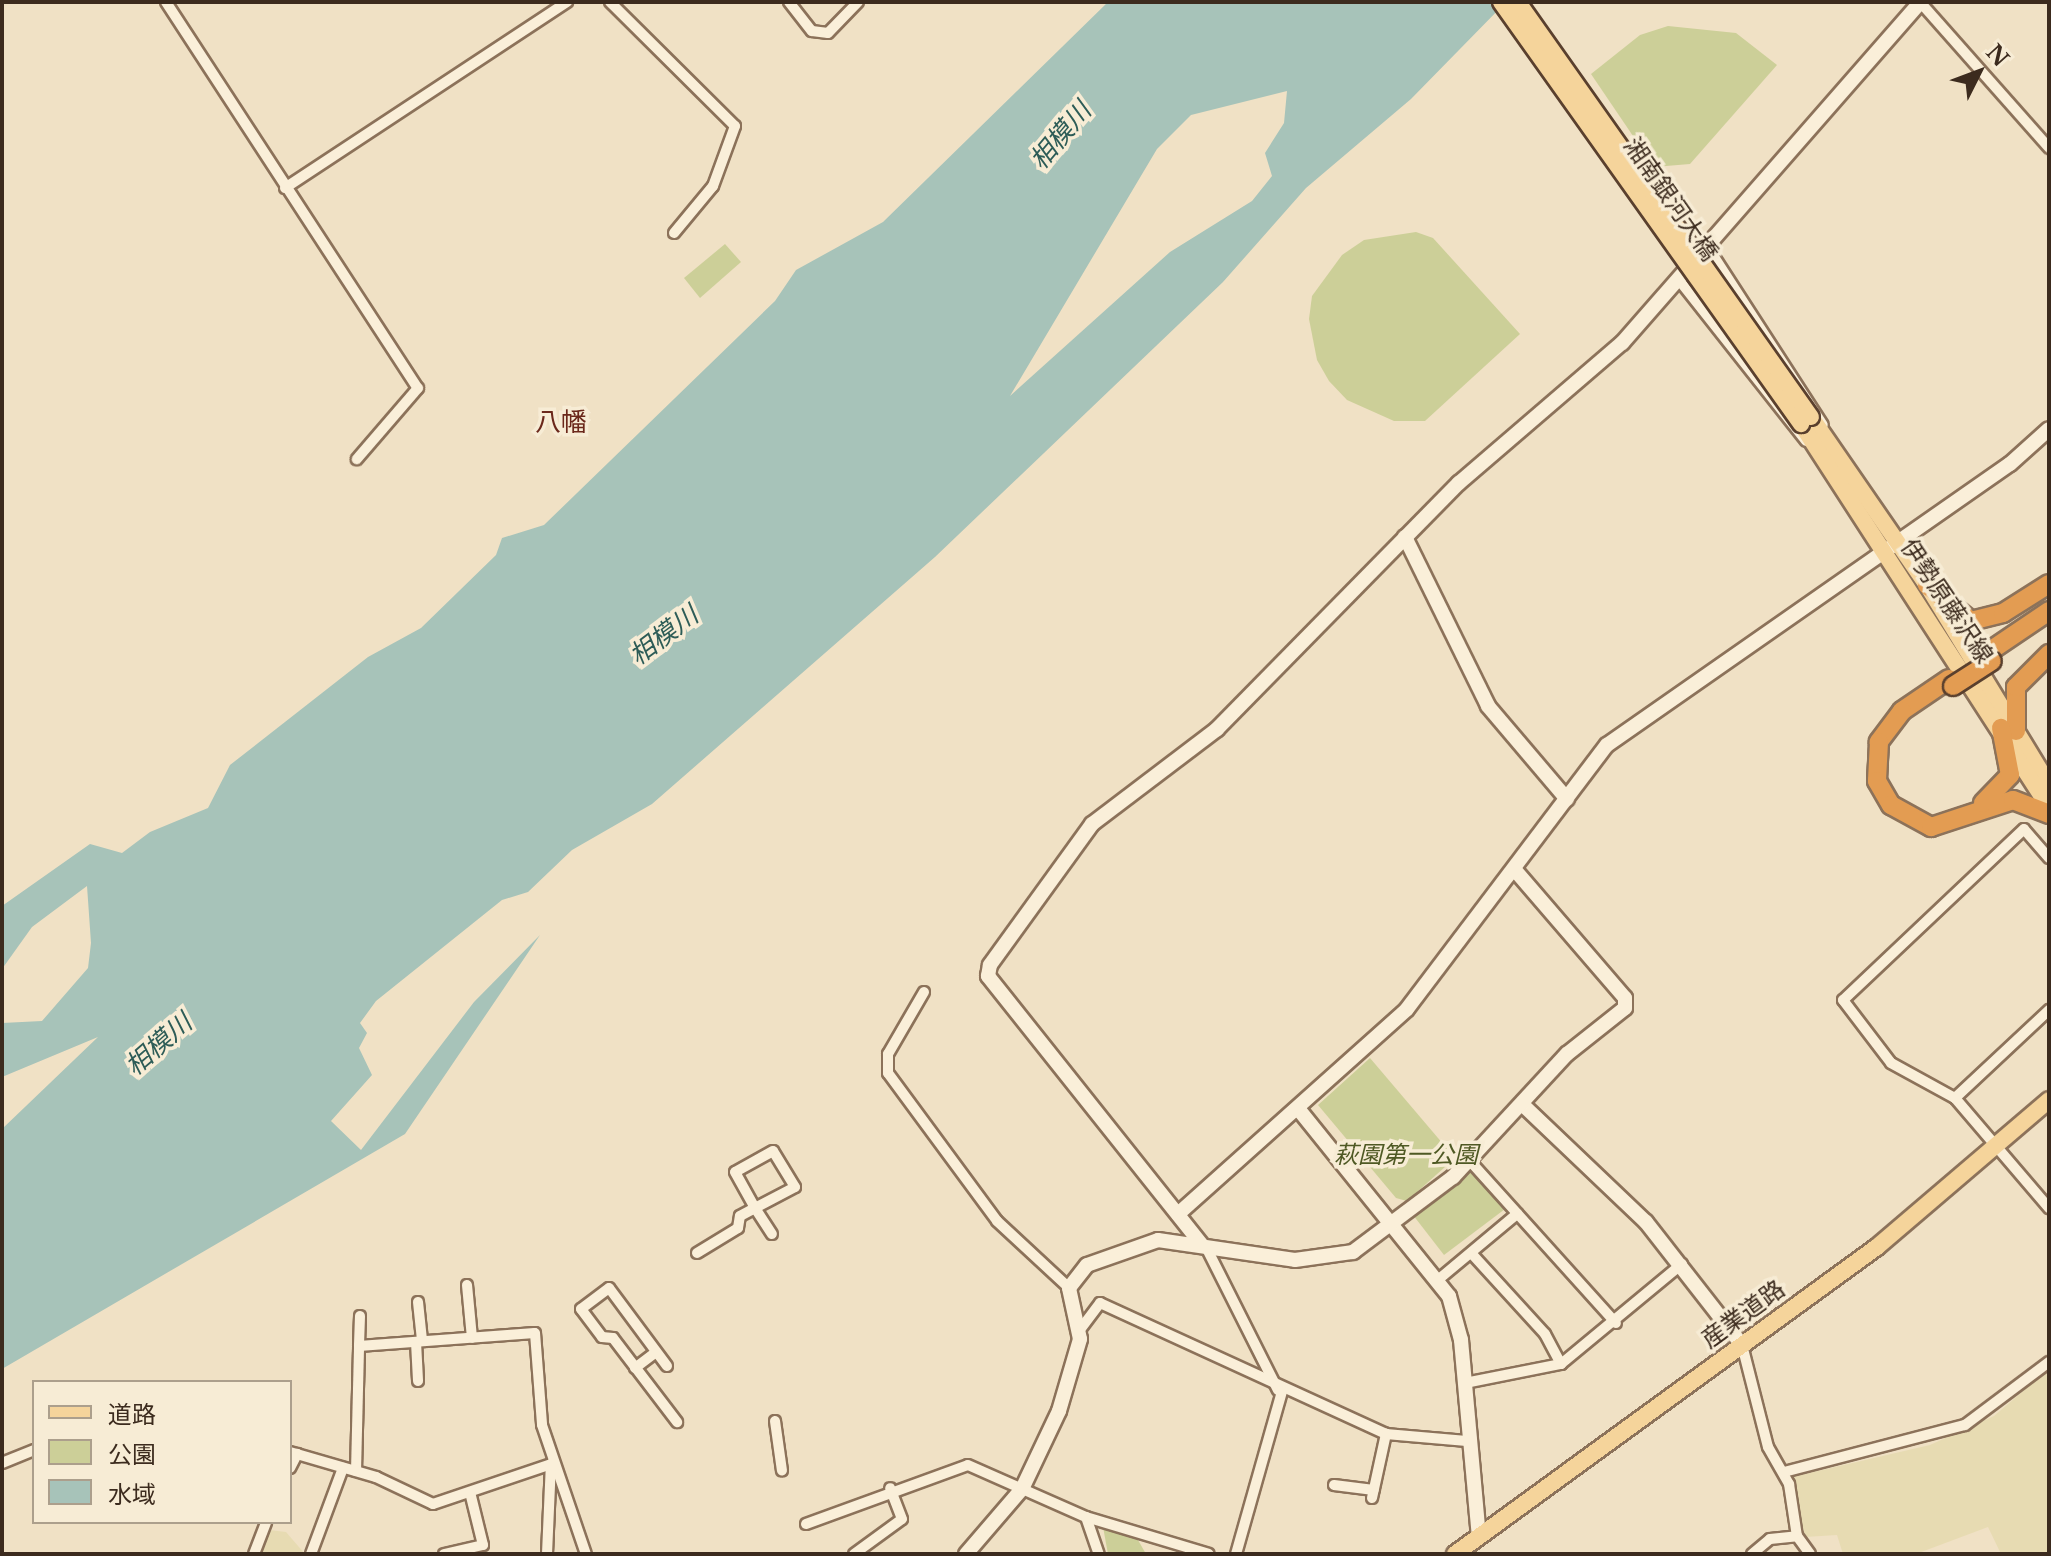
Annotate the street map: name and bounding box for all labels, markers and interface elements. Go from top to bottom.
north arrow [1939,32,2019,112]
text: N [1980,39,2014,72]
water label: 相模川 [1024,96,1098,176]
street label: 湘南銀河大橋 [1618,132,1724,266]
district label: 八幡 [535,407,587,439]
street label: 伊勢原藤沢線 [1895,533,1999,669]
water label: 相模川 [623,600,705,672]
water label: 相模川 [119,1008,199,1082]
park label: 萩園第一公園 [1334,1141,1478,1169]
street label: 産業道路 [1696,1274,1790,1354]
legend [32,1380,292,1524]
text: 道路 [108,1400,156,1429]
text: 公園 [108,1440,156,1469]
text: 水域 [108,1480,156,1509]

